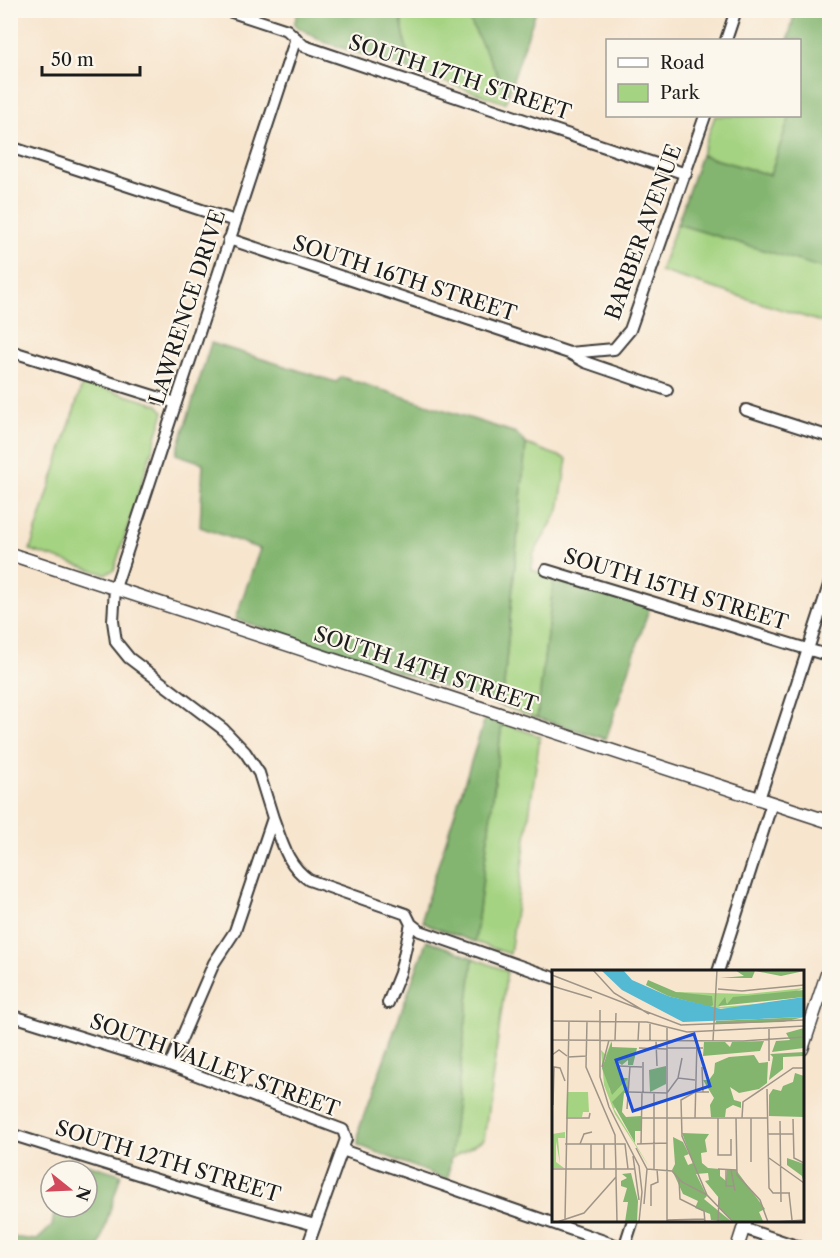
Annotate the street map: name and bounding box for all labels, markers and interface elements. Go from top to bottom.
street label: SOUTH 17TH STREET [346,29,575,125]
scale bar [42,39,140,77]
legend [606,39,801,117]
text: 50 m [51,49,94,71]
text: Road [660,52,705,74]
text: Park [660,82,701,104]
street label: BARBER AVENUE [600,141,686,323]
street label: LAWRENCE DRIVE [144,206,230,408]
street label: SOUTH 16TH STREET [290,230,520,326]
street label: SOUTH 15TH STREET [561,543,791,635]
street label: SOUTH 14TH STREET [311,621,541,717]
inset map [552,970,804,1222]
street label: SOUTH VALLEY STREET [87,1008,343,1122]
street label: SOUTH 12TH STREET [52,1115,284,1207]
north arrow [39,1159,99,1219]
text: N [72,1184,95,1203]

